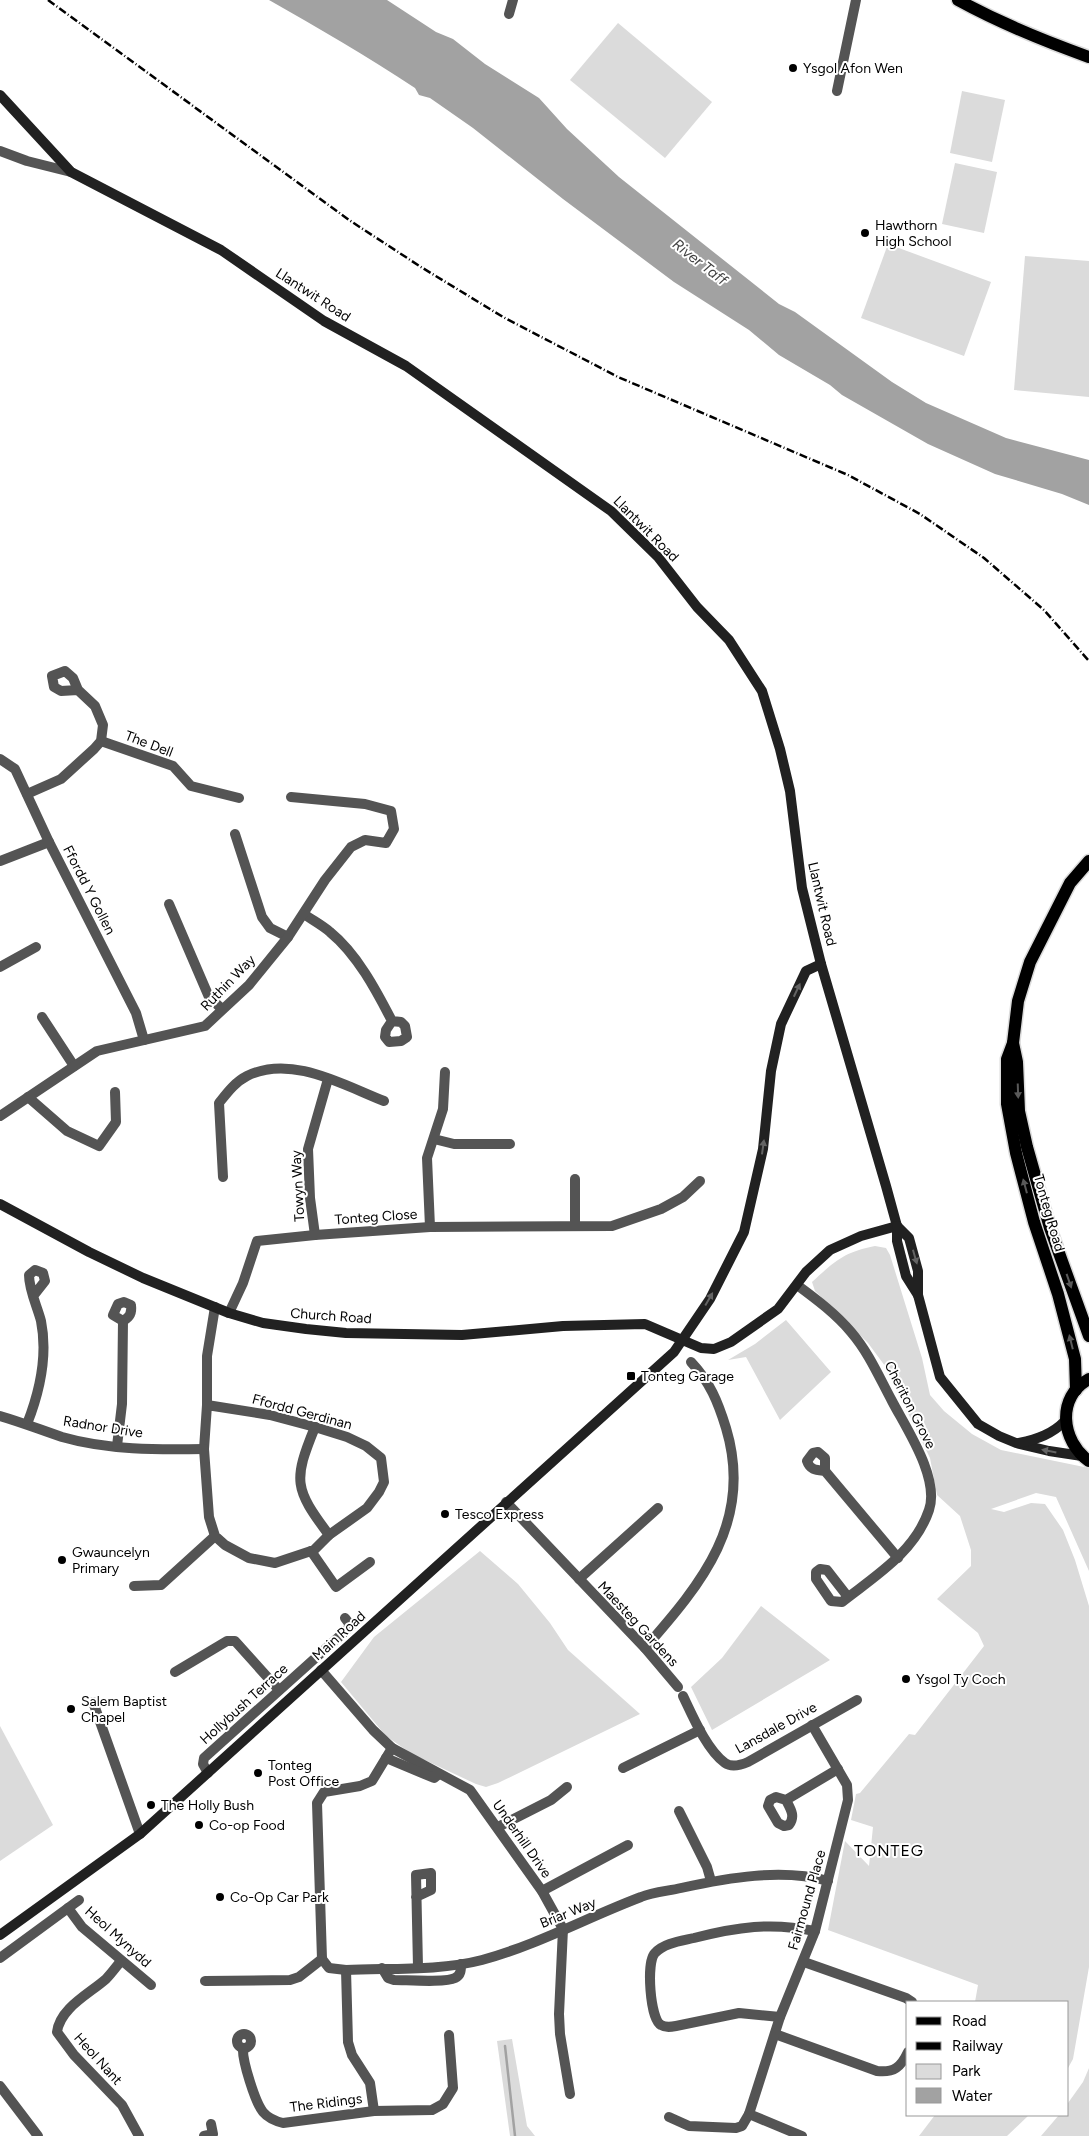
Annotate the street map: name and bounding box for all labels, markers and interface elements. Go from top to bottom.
place label: Ysgol Afon Wen [803,60,903,77]
marker: Ysgol Afon Wen [787,62,799,74]
place label: Hawthorn High School [875,217,952,250]
marker: Hawthorn High School [859,227,871,239]
water label: River Taff [669,235,732,290]
street label: Llantwit Road [272,265,354,325]
street label: Llantwit Road [610,493,682,565]
street label: The Dell [123,727,175,761]
street label: Ffordd Y Gollen [59,843,119,938]
street label: Llantwit Road [804,860,840,948]
street label: Ruthin Way [197,951,259,1015]
one-way arrow [793,983,801,997]
one-way arrow [1015,1083,1023,1099]
one-way arrow [759,1139,767,1155]
street label: Towyn Way [288,1149,308,1222]
street label: Tonteg Road [1030,1172,1068,1254]
one-way arrow [1021,1179,1029,1194]
street label: Tonteg Close [334,1206,418,1228]
one-way arrow [911,1250,919,1265]
one-way arrow [1065,1274,1073,1289]
one-way arrow [705,1293,714,1306]
street label: Church Road [290,1305,372,1327]
one-way arrow [1067,1335,1075,1350]
street label: Cheriton Grove [881,1358,940,1452]
place label: Tonteg Garage [641,1368,734,1385]
marker: Tonteg Garage [625,1370,637,1382]
street label: Ffordd Gerdinan [250,1391,354,1434]
street label: Radnor Drive [62,1412,144,1442]
one-way arrow [1041,1447,1056,1455]
place label: Tesco Express [455,1506,544,1523]
marker: Tesco Express [439,1508,451,1520]
place label: Gwauncelyn Primary [72,1544,150,1577]
marker: Gwauncelyn Primary [56,1554,68,1566]
street label: Maesteg Gardens [594,1578,682,1670]
street label: Main Road [309,1608,369,1664]
street label: Hollybush Terrace [197,1660,292,1748]
place label: Ysgol Ty Coch [916,1671,1006,1688]
marker: Ysgol Ty Coch [900,1673,912,1685]
place label: Salem Baptist Chapel [81,1693,167,1726]
street label: Lansdale Drive [732,1698,820,1757]
marker: Salem Baptist Chapel [65,1703,77,1715]
place label: Tonteg Post Office [268,1757,339,1790]
marker: Tonteg Post Office [252,1767,264,1779]
place label: The Holly Bush [161,1797,254,1814]
street label: Underhill Drive [489,1797,555,1882]
marker: The Holly Bush [145,1799,157,1811]
place label: Co-op Food [209,1817,285,1834]
marker: Co-op Food [193,1819,205,1831]
district label: TONTEG [854,1841,924,1860]
street label: Fairmound Place [785,1848,830,1952]
place label: Co-Op Car Park [230,1889,329,1906]
marker: Co-Op Car Park [214,1891,226,1903]
street label: Briar Way [537,1894,599,1932]
street label: Heol Mynydd [81,1903,155,1971]
legend [906,2001,1069,2116]
text: Road [952,2012,987,2030]
street label: Heol Nant [70,2030,126,2088]
text: Railway [952,2037,1003,2055]
text: Park [952,2062,981,2080]
text: Water [952,2087,992,2105]
street label: The Ridings [289,2090,363,2116]

